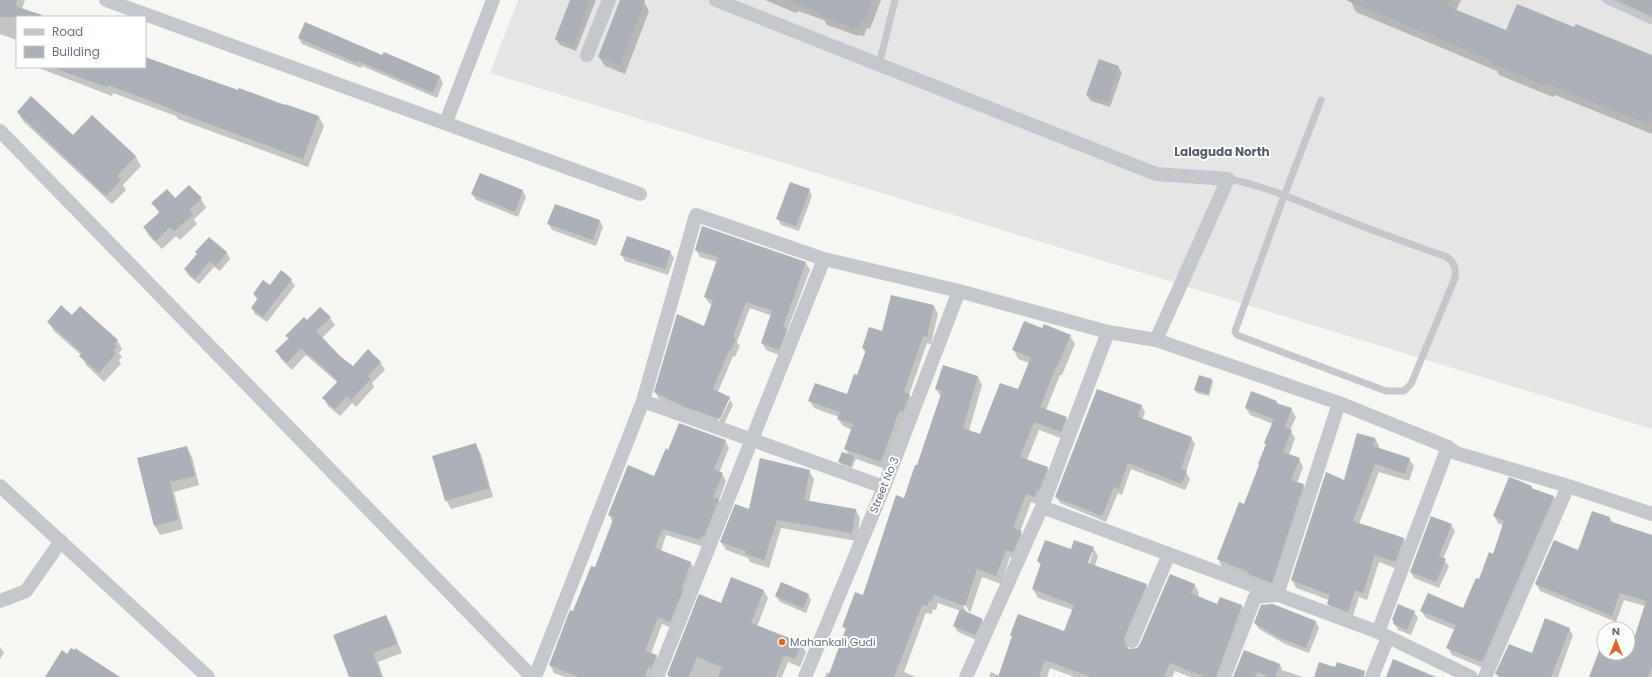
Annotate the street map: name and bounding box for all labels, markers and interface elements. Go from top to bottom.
legend [16,16,146,68]
text: Road [52,23,83,40]
text: Building [52,43,100,60]
district label: Lalaguda North [1174,143,1270,160]
street label: Street No 3 [865,454,903,516]
north arrow [1596,621,1636,661]
text: N [1612,623,1620,639]
place label: Mahankali Gudi [790,634,876,650]
marker: Mahankali Gudi [777,637,787,647]

